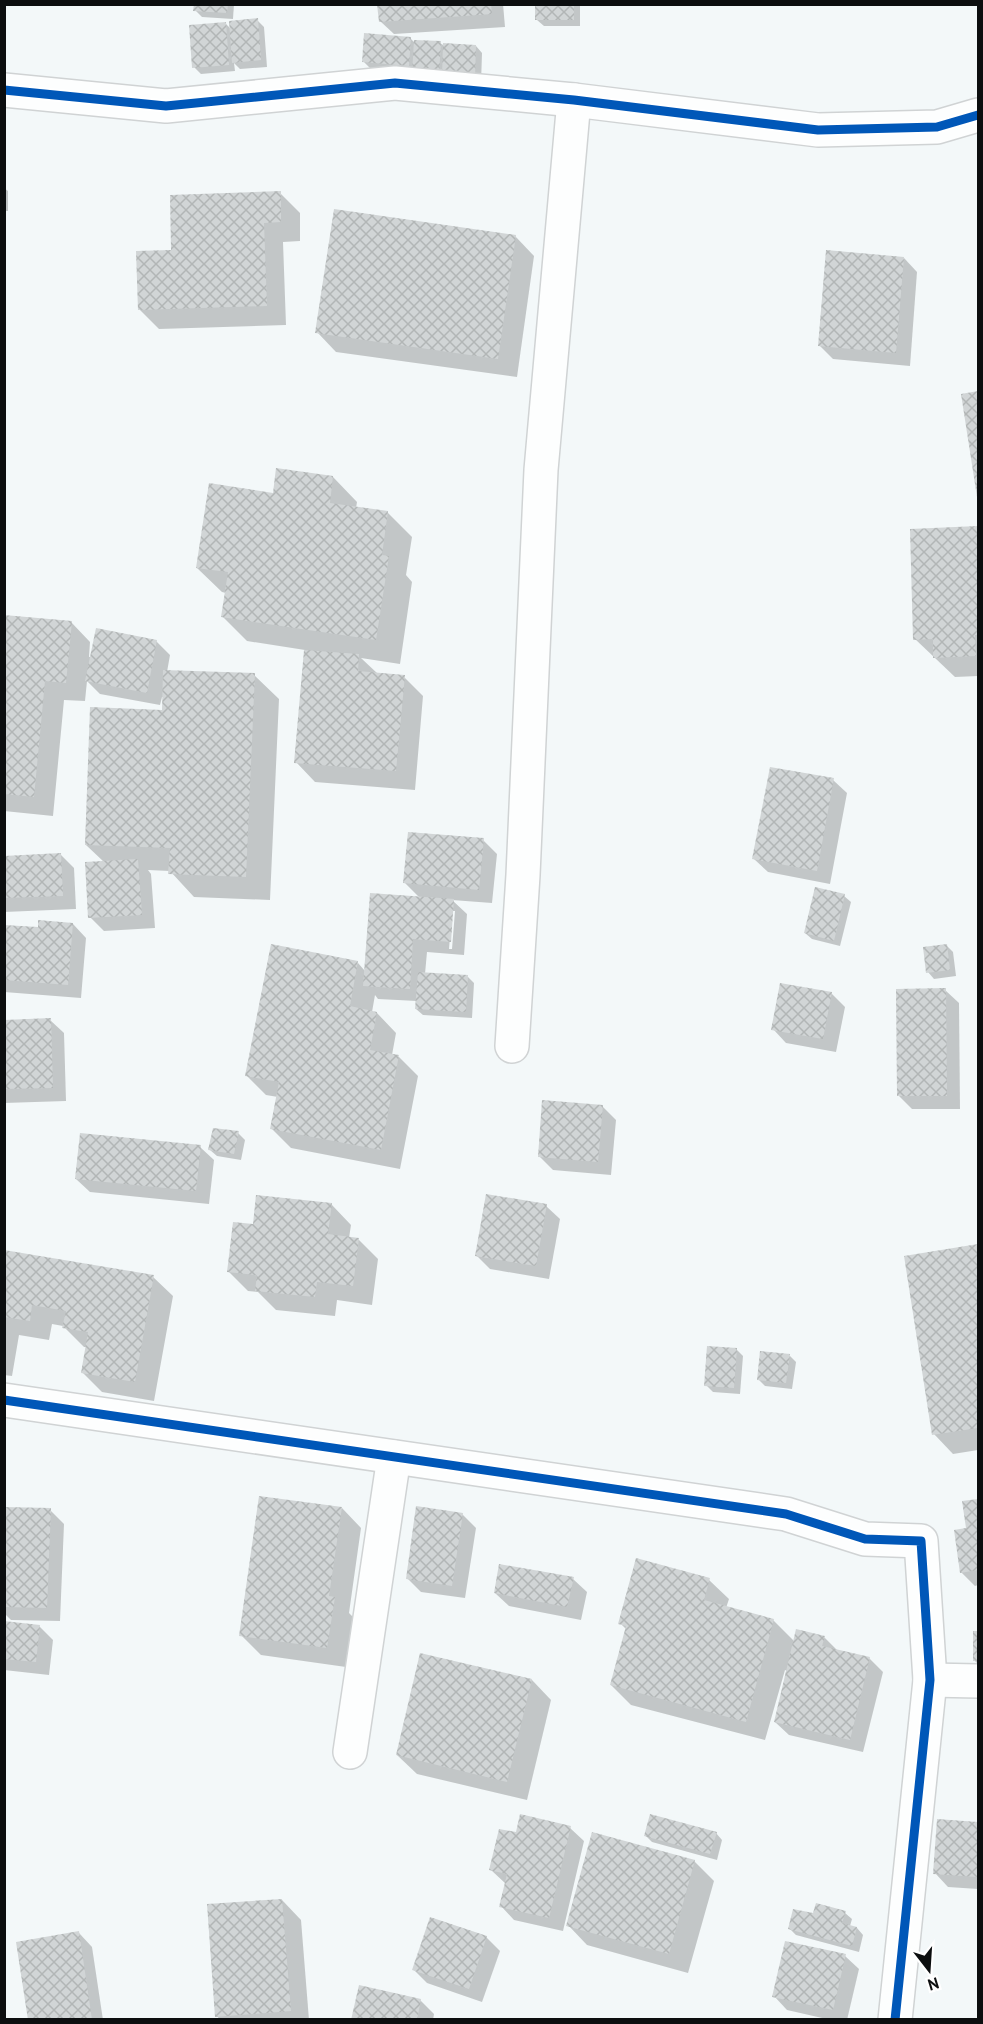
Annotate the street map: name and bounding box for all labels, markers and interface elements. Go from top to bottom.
north arrow [899,1940,959,2000]
text: N [925,1973,941,1995]

